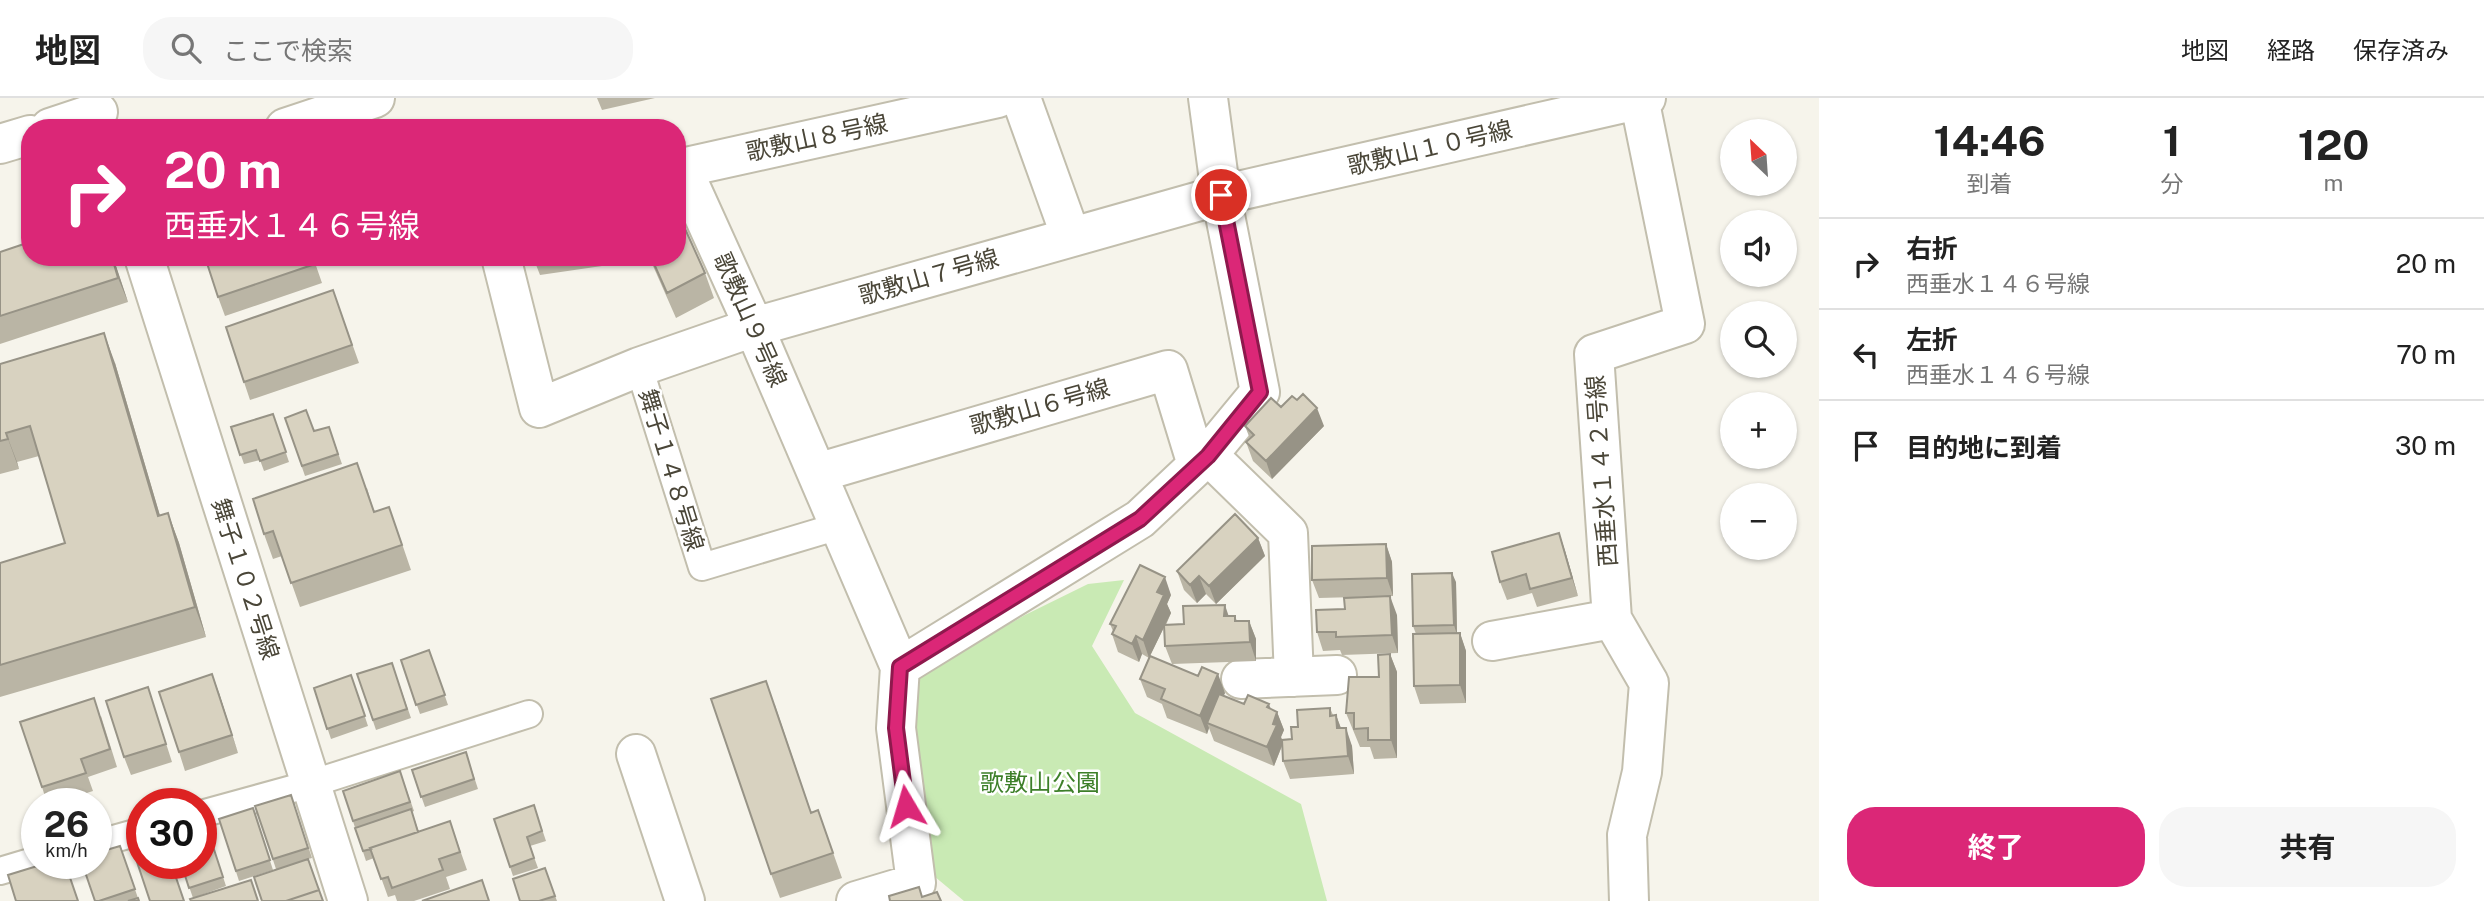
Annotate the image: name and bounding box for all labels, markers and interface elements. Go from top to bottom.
search box [143,17,633,80]
icon: search [167,29,205,67]
text: 地図 [35,31,101,69]
text: ここで検索 [223,35,353,66]
text: 地図 [2181,36,2229,64]
text: 経路 [2267,36,2315,64]
text: 保存済み [2353,36,2449,64]
street label: 歌敷山８号線 [743,108,890,166]
street label: 歌敷山１０号線 [1345,114,1515,180]
text: 14:46 [1934,116,2046,165]
text: 1 [2163,116,2181,165]
north arrow [1720,119,1797,196]
map controls [1720,119,1797,560]
text: 120 [2298,120,2369,169]
text: 20 m [164,141,282,199]
icon: right [49,147,140,238]
pin [1191,165,1251,225]
text: m [2324,169,2344,196]
text: 到着 [1967,170,2013,197]
text: 分 [2160,170,2183,197]
icon: arrive [1202,176,1240,214]
text: 西垂水１４６号線 [164,207,420,244]
button: sound [1720,210,1797,287]
text: 右折 [1906,233,1958,264]
street label: 歌敷山７号線 [856,243,1002,309]
icon: right [1847,245,1885,283]
street label: 歌敷山９号線 [709,248,793,391]
text: 20 m [2396,248,2456,279]
text: 西垂水１４６号線 [1906,270,2090,297]
button: search [1720,301,1797,378]
text: 左折 [1906,324,1958,355]
icon: left [1847,336,1885,374]
text: 70 m [2396,339,2456,370]
text: 西垂水１４６号線 [1906,361,2090,388]
street label: 歌敷山６号線 [967,373,1113,439]
street label: 西垂水１４２号線 [1580,374,1622,568]
street label: 舞子１４８号線 [634,385,710,554]
button: + [1720,392,1797,469]
icon: arrive [1847,427,1885,465]
text: 30 m [2395,430,2456,461]
text: 目的地に到着 [1906,432,2062,463]
button: − [1720,483,1797,560]
street label: 舞子１０２号線 [207,494,285,663]
park label: 歌敷山公園 [980,768,1100,796]
position arrow [869,769,943,843]
speed limit sign: 30 [126,788,217,879]
text: 26 [44,804,89,845]
button: 終了 [1847,807,2145,887]
button: 共有 [2159,807,2456,887]
text: km/h [45,840,88,861]

